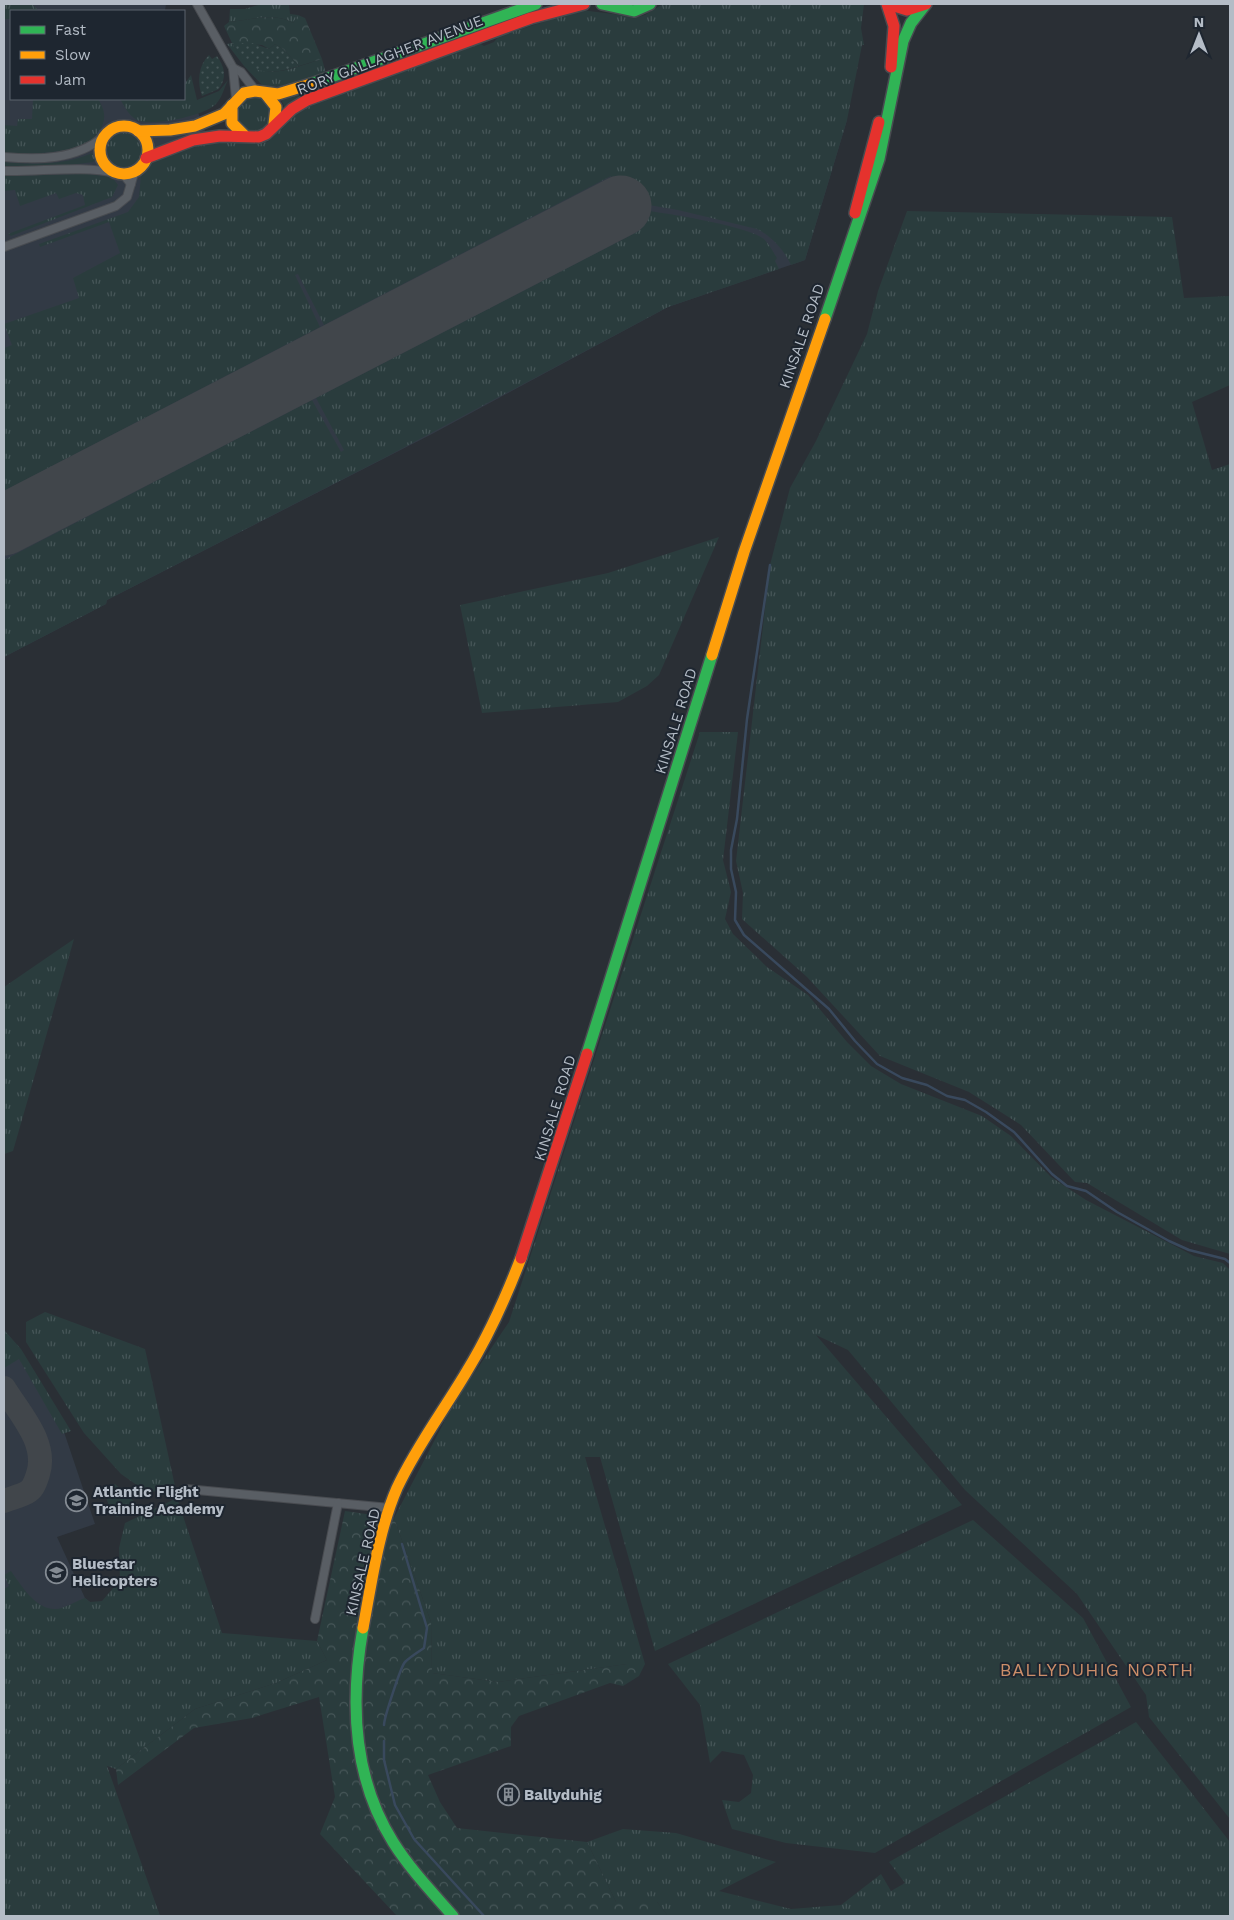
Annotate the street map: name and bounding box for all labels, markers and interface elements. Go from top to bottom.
legend [10,10,185,100]
north arrow [1174,10,1224,60]
street label: RORY GALLAGHER AVENUE [295,11,485,99]
text: N [1194,14,1204,30]
text: Fast [55,21,87,39]
text: Slow [55,46,91,64]
text: Jam [55,71,86,89]
street label: KINSALE ROAD [776,281,828,391]
street label: KINSALE ROAD [651,666,701,776]
street label: KINSALE ROAD [530,1053,580,1163]
place label: Atlantic Flight Training Academy [93,1483,225,1518]
school or university icon: Atlantic Flight Training Academy [65,1489,89,1513]
street label: KINSALE ROAD [342,1506,384,1618]
place label: Bluestar Helicopters [72,1555,157,1590]
school or university icon: Bluestar Helicopters [44,1561,68,1585]
district label: BALLYDUHIG NORTH [1000,1659,1194,1680]
building icon: Ballyduhig [496,1783,520,1807]
place label: Ballyduhig [524,1786,602,1804]

